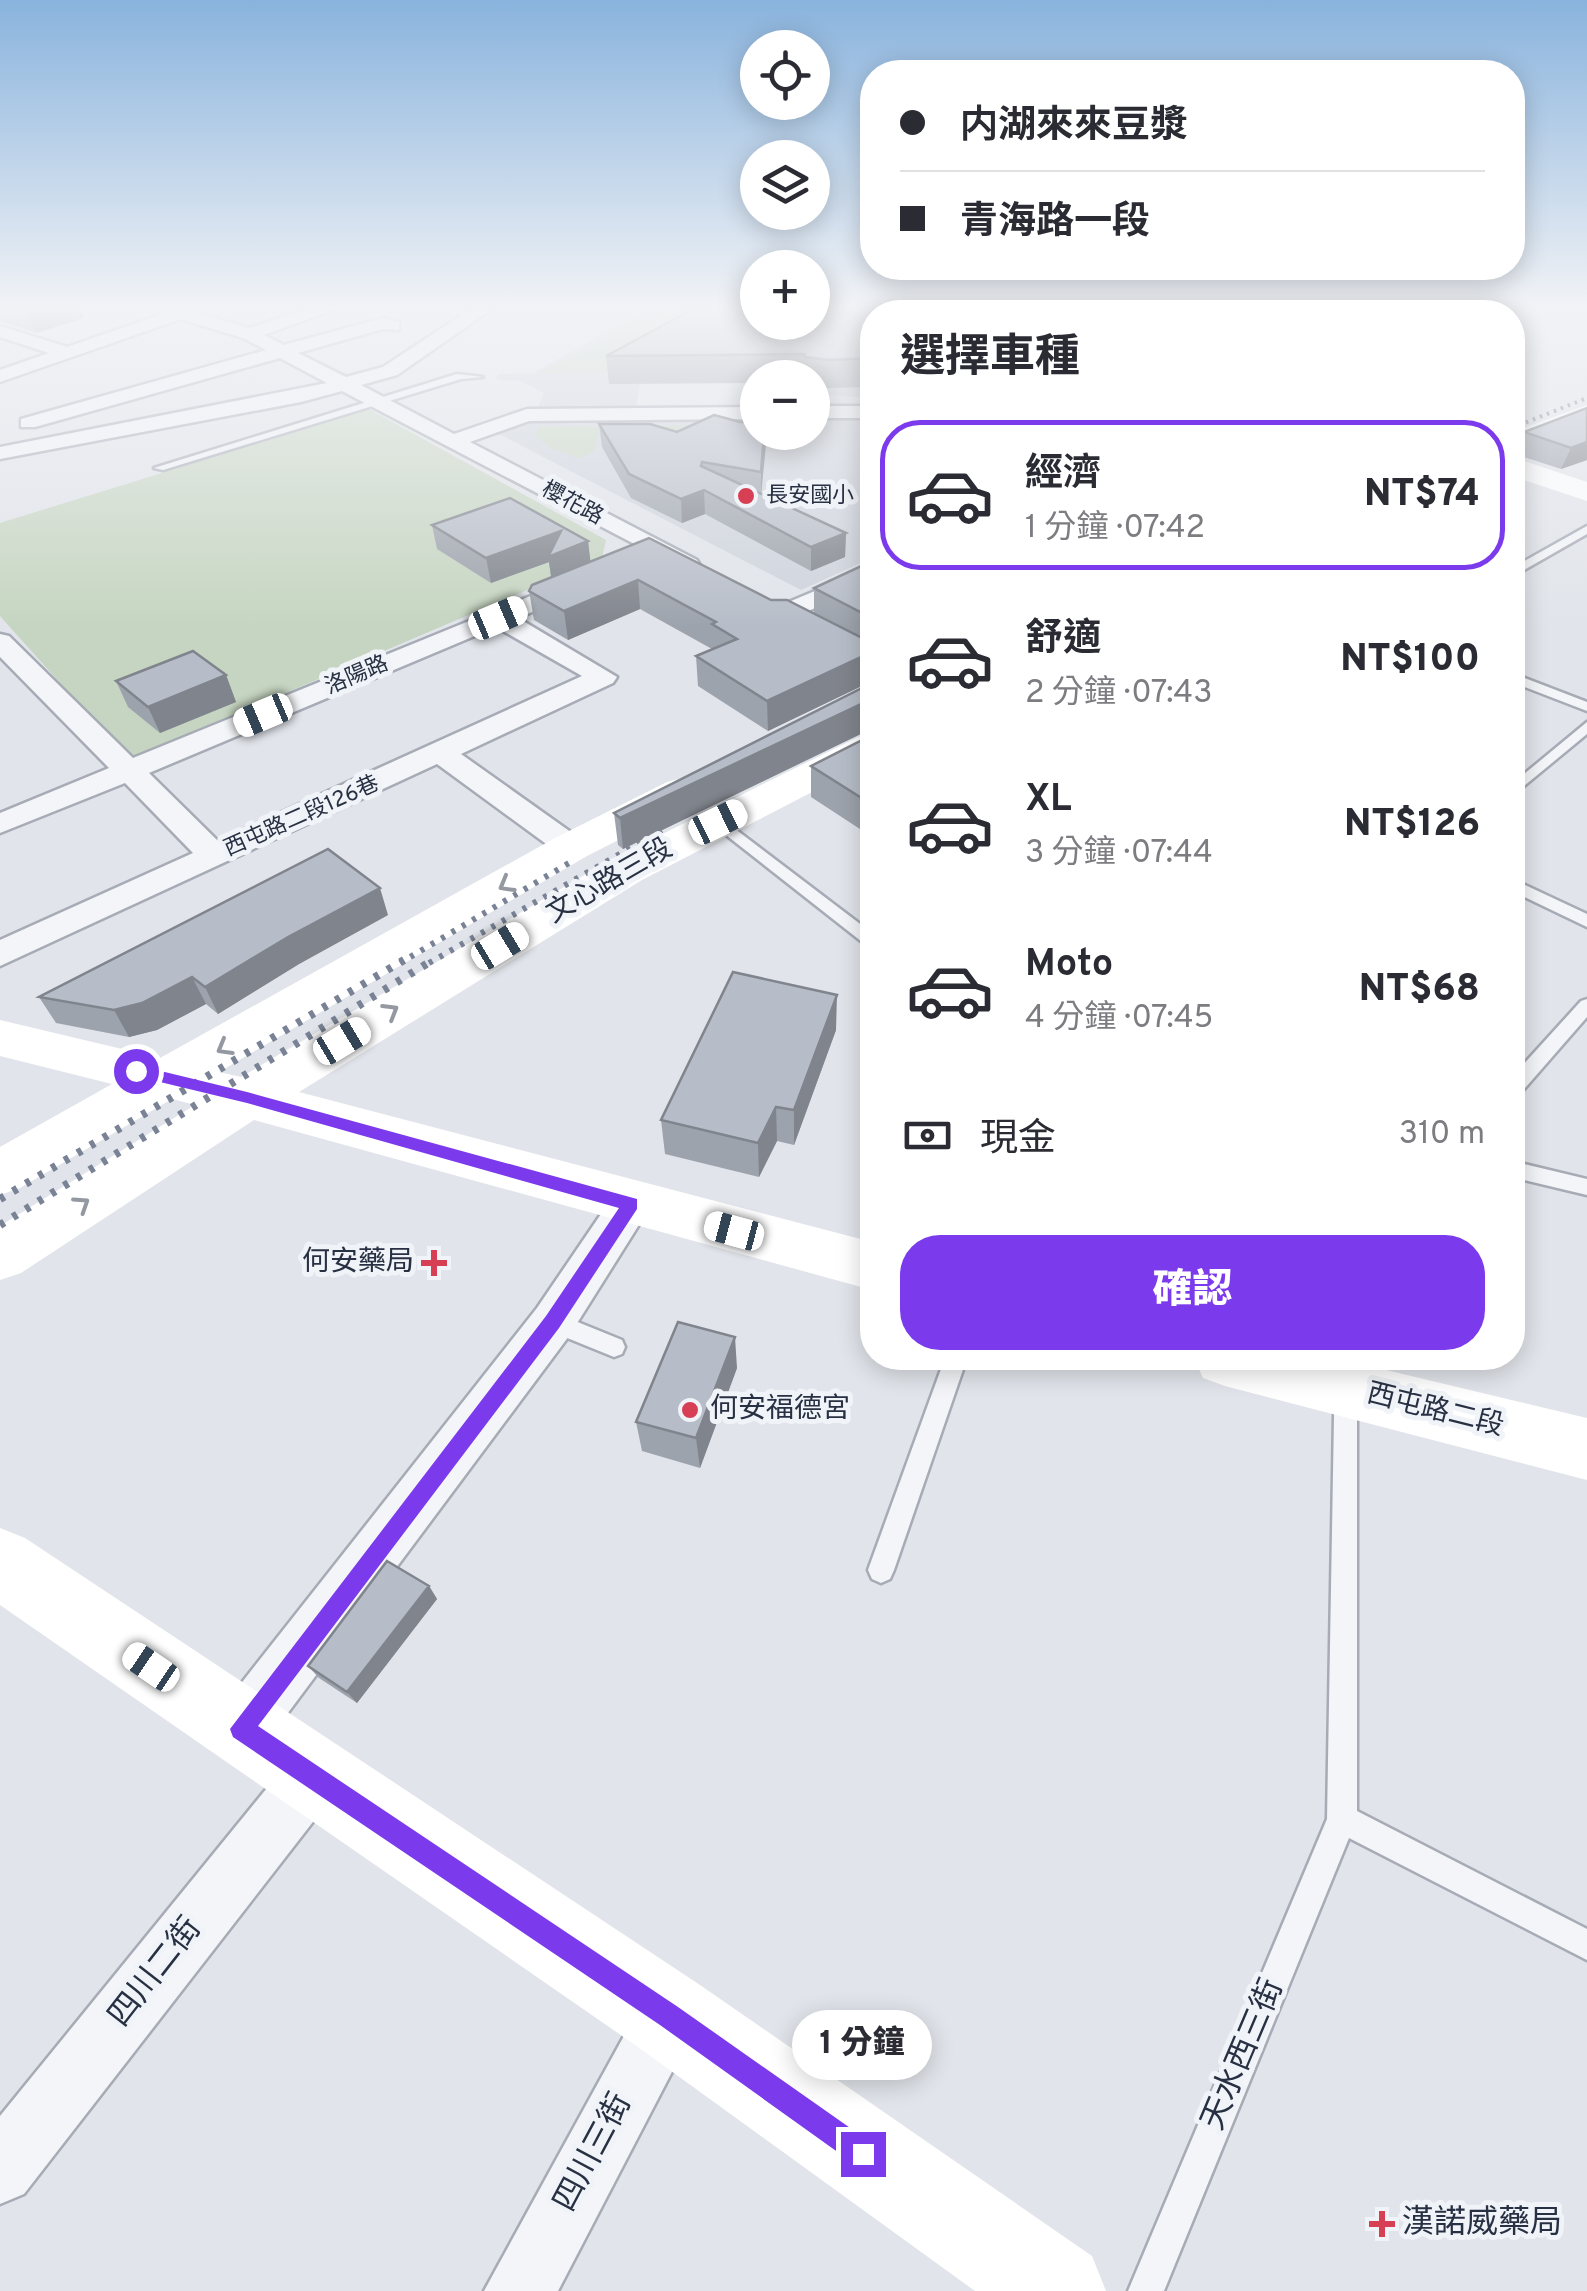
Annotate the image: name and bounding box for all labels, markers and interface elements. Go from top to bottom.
map controls [740,30,830,450]
button: locate [740,30,830,120]
text: 内湖來來豆漿 [960,103,1188,152]
button: layers [740,140,830,230]
text: 青海路一段 [960,199,1150,248]
button: + [740,250,830,340]
text: 選擇車種 [900,331,1080,388]
button: − [740,360,830,450]
icon: car [905,450,995,540]
text: 經濟 [1025,451,1101,500]
text: NT$74 [1364,471,1480,520]
street label: 櫻花路 [537,477,607,531]
place label: 長安國小 [766,483,854,510]
marker: 長安國小 [735,485,757,507]
text: 1 分鐘 · 07:42 [1025,509,1205,549]
car [465,592,531,644]
icon: car [905,615,995,705]
text: 舒適 [1025,616,1101,665]
text: NT$100 [1340,636,1480,685]
street label: 洛陽路 [321,651,393,701]
text: 2 分鐘 · 07:43 [1025,674,1213,714]
car [230,689,296,741]
street label: 西屯路二段126巷 [220,771,384,863]
text: XL [1025,776,1072,825]
icon: car [905,780,995,870]
car [684,795,752,849]
text: NT$126 [1344,801,1480,850]
street label: 文心路三段 [540,831,680,933]
text: 3 分鐘 · 07:44 [1025,834,1213,874]
one-way arrow [498,872,516,892]
car [467,918,533,974]
text: Moto [1025,941,1113,990]
icon: car [905,945,995,1035]
text: NT$68 [1359,966,1480,1015]
text: 4 分鐘 · 07:45 [1025,999,1213,1039]
one-way arrow [380,1004,398,1023]
car [309,1013,375,1069]
one-way arrow [217,1036,235,1055]
route start [114,1049,159,1094]
icon: cash [900,1108,955,1163]
text: 310 m [1399,1115,1485,1155]
text: 現金 [980,1116,1056,1165]
one-way arrow [71,1197,89,1216]
car [701,1209,767,1253]
button: 確認 [900,1235,1485,1350]
place label: 何安藥局 [302,1245,414,1281]
marker: 何安藥局 [423,1252,445,1274]
street label: 西屯路二段 [1363,1377,1507,1445]
place label: 何安福德宮 [710,1392,850,1428]
marker: 何安福德宮 [679,1399,701,1421]
car [118,1638,184,1696]
street label: 四川二街 [101,1910,211,2036]
street label: 天水西三街 [1194,1974,1294,2136]
callout: 1 分鐘 [793,2009,933,2079]
text: 1 分鐘 [819,2025,905,2065]
street label: 四川三街 [546,2087,642,2219]
route end [841,2132,886,2177]
place label: 漢諾威藥局 [1402,2204,1562,2244]
marker: 漢諾威藥局 [1371,2213,1393,2235]

